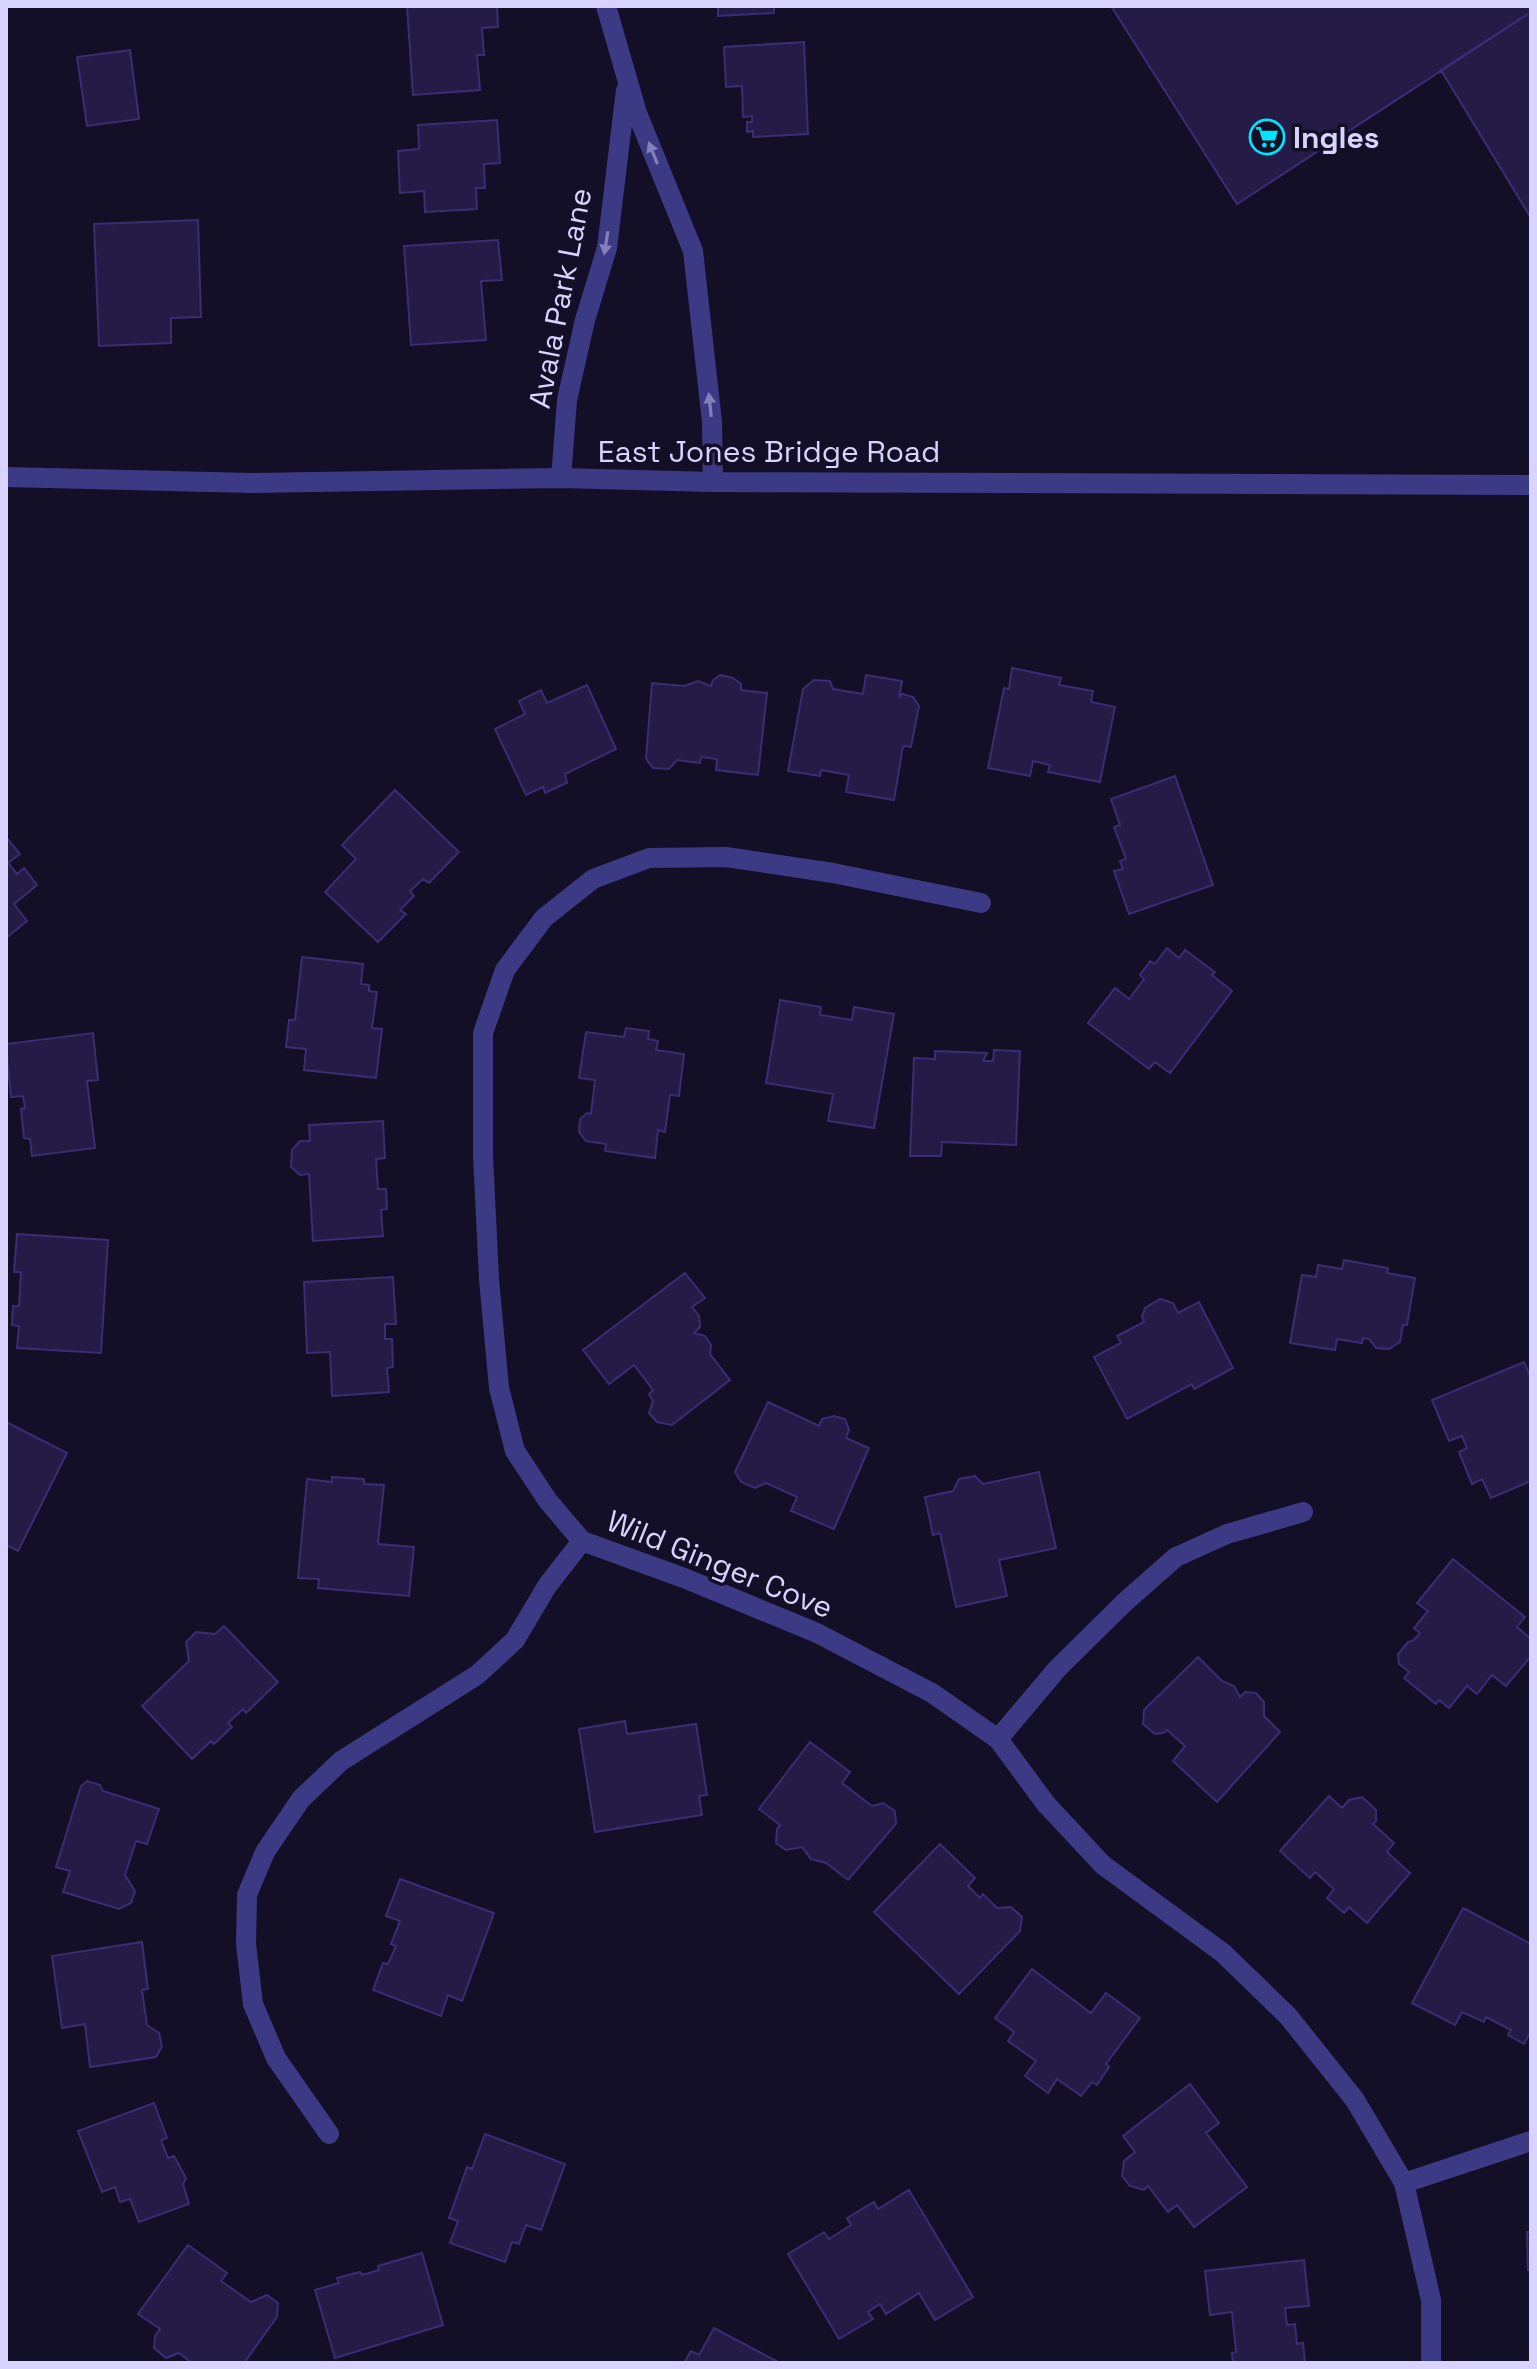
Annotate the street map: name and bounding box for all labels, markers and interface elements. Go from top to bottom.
supermarket icon: Ingles [1248,118,1286,156]
place label: Ingles [1293,118,1380,157]
one-way arrow [646,141,659,165]
street label: Avala Park Lane [520,185,600,411]
one-way arrow [600,230,612,255]
one-way arrow [704,392,717,417]
street label: East Jones Bridge Road [598,432,940,471]
street label: Wild Ginger Cove [601,1501,839,1627]

